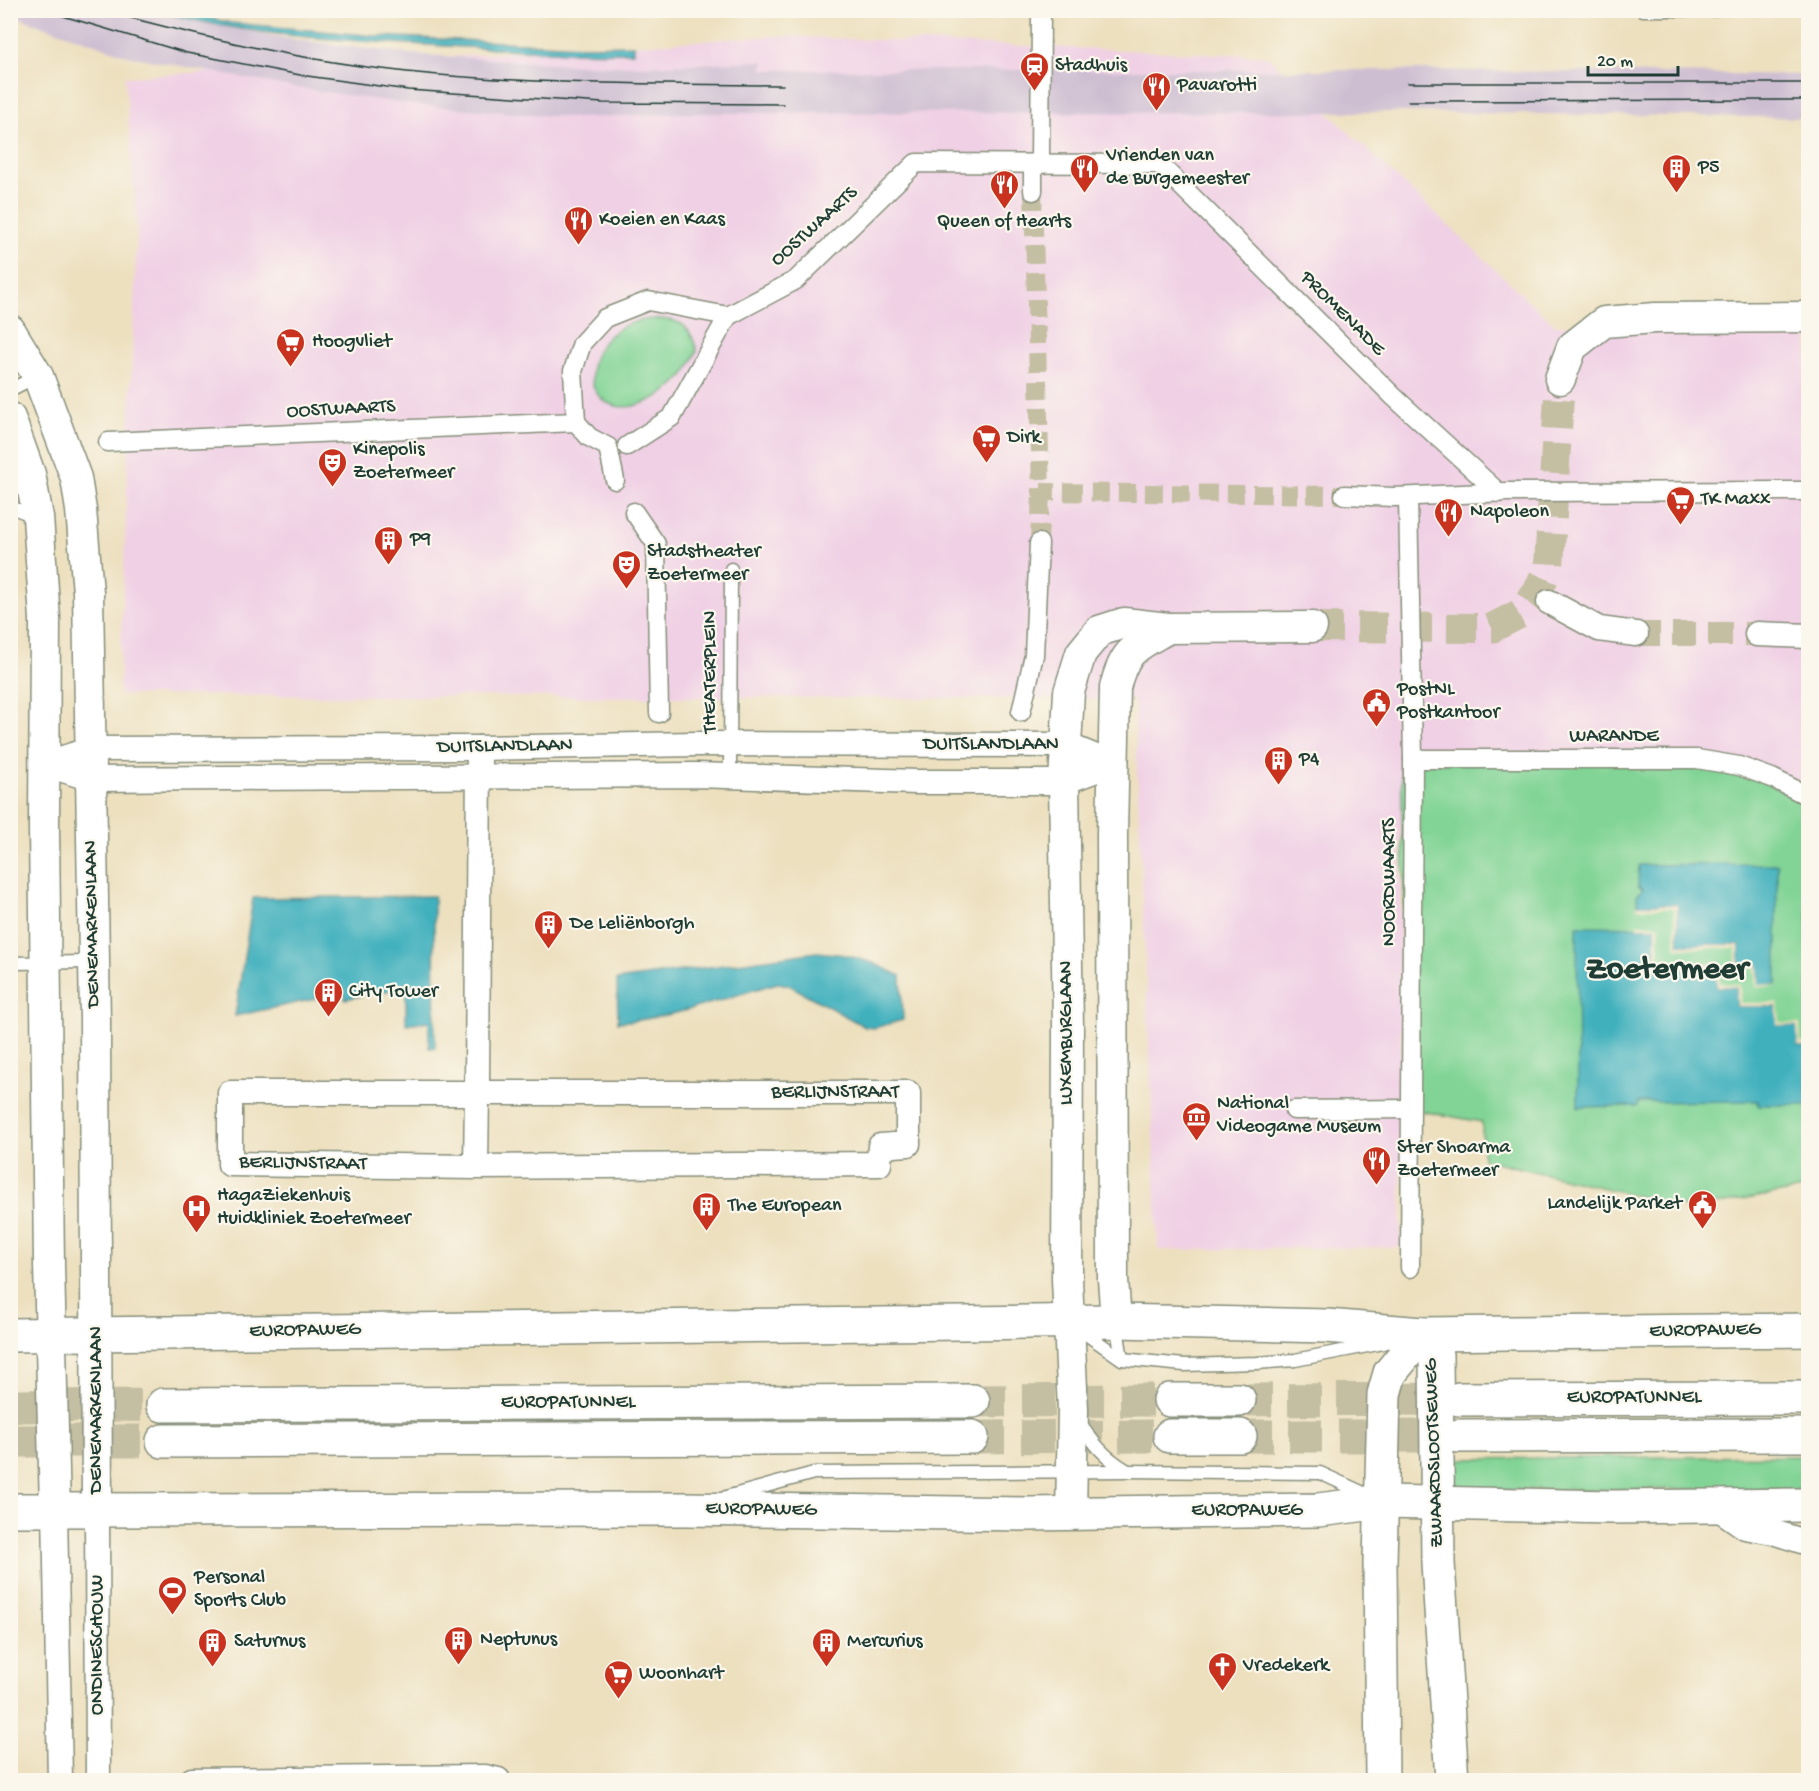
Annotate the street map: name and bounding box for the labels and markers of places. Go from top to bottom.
station icon: Stadhuis [1018,50,1050,92]
place label: Stadhuis [1055,55,1128,78]
restaurant icon: Pavarotti [1140,70,1172,112]
place label: Pavarotti [1176,75,1257,98]
place label: Vrienden van de Burgemeester [1105,145,1251,191]
restaurant icon: Vrienden van de Burgemeester [1069,152,1101,194]
building icon: P5 [1661,152,1693,194]
place label: P5 [1697,157,1720,180]
restaurant icon: Queen of Hearts [988,168,1020,210]
restaurant icon: Koeien en Kaas [562,204,594,246]
place label: Koeien en Kaas [599,209,725,232]
place label: Queen of Hearts [937,211,1072,234]
supermarket icon: Hoogvliet [275,326,307,368]
place label: Hoogvliet [312,331,393,354]
supermarket icon: Dirk [970,422,1002,464]
place label: Dirk [1005,427,1042,450]
place label: Kinepolis Zoetermeer [353,439,456,485]
theatre icon: Kinepolis Zoetermeer [316,446,348,488]
supermarket icon: TK Maxx [1664,484,1696,526]
place label: TK Maxx [1700,489,1771,512]
restaurant icon: Napoleon [1433,496,1465,538]
place label: Napoleon [1470,501,1549,524]
building icon: P9 [373,524,405,566]
place label: P9 [409,529,431,552]
place label: Stadstheater Zoetermeer [647,541,762,587]
theatre icon: Stadstheater Zoetermeer [610,548,642,590]
place label: PostNL Postkantoor [1396,679,1501,725]
public building icon: PostNL Postkantoor [1360,686,1392,728]
building icon: P4 [1262,744,1294,786]
place label: P4 [1298,749,1320,772]
building icon: De Leliënborgh [533,908,565,950]
place label: De Leliënborgh [568,913,695,936]
building icon: City Tower [312,976,344,1018]
place label: City Tower [349,981,440,1004]
place label: National Videogame Museum [1216,1093,1381,1139]
museum icon: National Videogame Museum [1180,1100,1212,1142]
place label: Ster Shoarma Zoetermeer [1397,1137,1511,1183]
restaurant icon: Ster Shoarma Zoetermeer [1360,1144,1392,1186]
place label: HagaZiekenhuis Huidkliniek Zoetermeer [217,1185,412,1231]
public building icon: Landelijk Parket [1687,1188,1719,1230]
building icon: The European [691,1190,723,1232]
hospital icon: HagaZiekenhuis Huidkliniek Zoetermeer [180,1192,212,1234]
place label: Landelijk Parket [1547,1193,1684,1216]
place label: The European [727,1195,842,1218]
place label: Personal Sports Club [193,1567,286,1613]
sports icon: Personal Sports Club [157,1574,189,1616]
building icon: Neptunus [443,1624,475,1666]
building icon: Saturnus [197,1626,229,1668]
building icon: Mercurius [810,1626,842,1668]
place label: Neptunus [480,1629,558,1652]
place label: Saturnus [234,1631,306,1654]
place label: Mercurius [847,1631,923,1654]
church icon: Vredekerk [1206,1650,1238,1692]
place label: Vredekerk [1242,1655,1331,1678]
supermarket icon: Woonhart [602,1658,634,1700]
place label: Woonhart [639,1663,725,1686]

